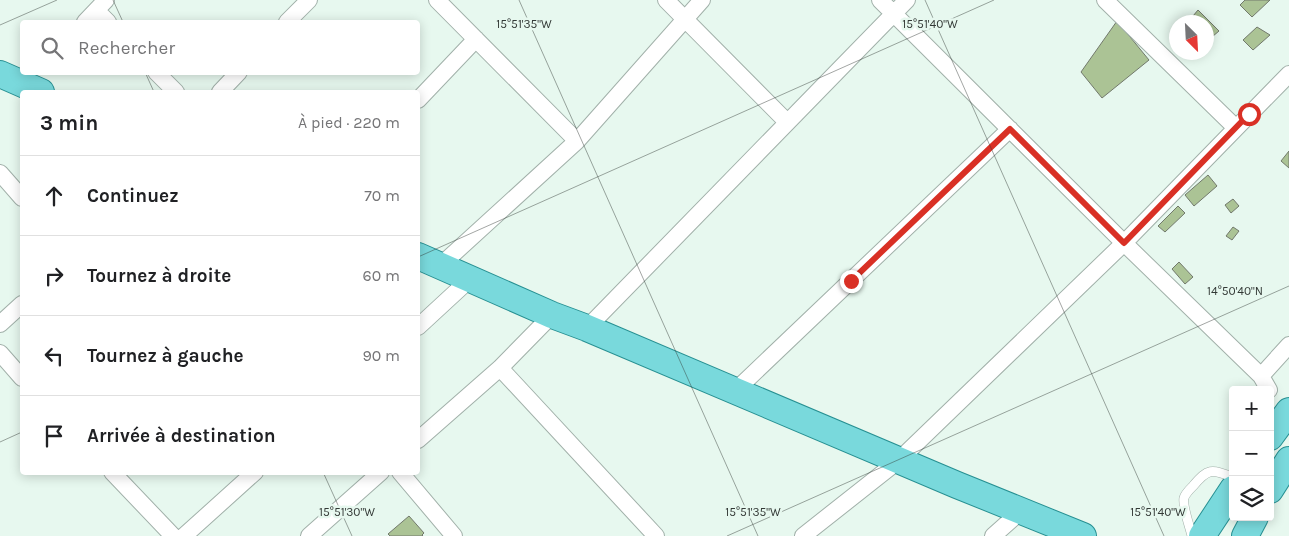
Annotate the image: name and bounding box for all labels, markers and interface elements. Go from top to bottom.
north arrow [1169,15,1214,60]
text: 15°51'35"W [496,17,552,31]
text: 15°51'40"W [902,17,958,31]
search box [20,20,420,75]
icon: search [38,34,66,62]
text: Rechercher [78,37,175,59]
route start [1238,103,1261,126]
text: 3 min [40,111,98,135]
text: À pied · 220 m [298,113,400,132]
icon: ahead [40,182,68,210]
text: Continuez [87,185,179,207]
text: 70 m [364,186,400,205]
icon: right [40,262,68,290]
text: Tournez à droite [87,265,231,287]
text: 60 m [363,266,400,285]
route end [840,270,863,293]
text: 14°50'40"N [1207,284,1263,298]
icon: left [40,342,68,370]
text: Tournez à gauche [87,345,244,367]
text: 90 m [362,346,400,365]
map controls [1229,386,1274,521]
button: + [1229,386,1274,431]
icon: arrive [40,422,68,450]
text: Arrivée à destination [87,425,276,447]
button: − [1229,431,1274,476]
button: layers [1229,476,1274,521]
text: 15°51'30"W [319,505,375,519]
text: 15°51'35"W [725,505,781,519]
text: 15°51'40"W [1130,505,1186,519]

